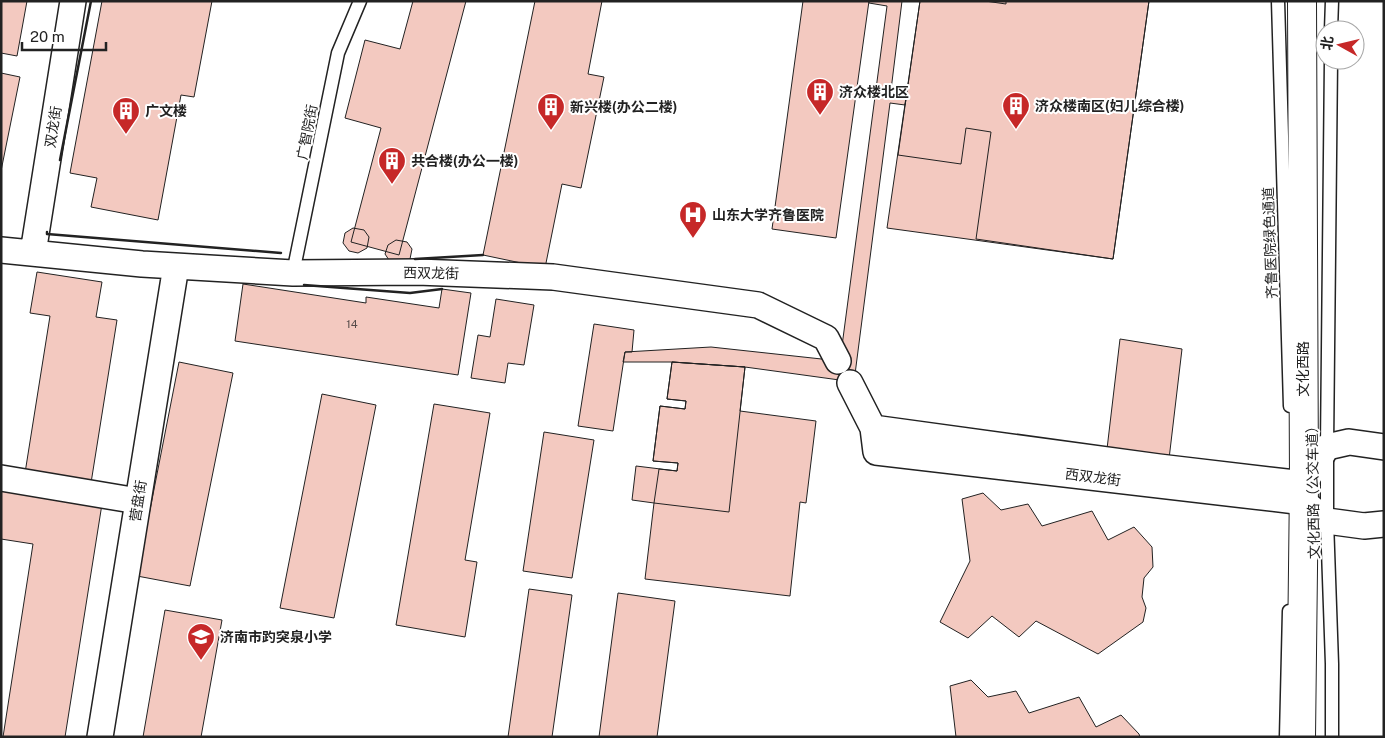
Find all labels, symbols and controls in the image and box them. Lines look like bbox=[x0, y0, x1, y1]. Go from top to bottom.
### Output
scale bar bbox=[22, 20, 106, 52]
north arrow bbox=[1315, 20, 1365, 70]
text: 20 m bbox=[30, 28, 65, 45]
text: 北 bbox=[1318, 35, 1336, 51]
building icon: 济众楼北区 bbox=[805, 77, 835, 116]
place label: 济众楼北区 bbox=[839, 84, 909, 100]
building icon: 济众楼南区(妇儿综合楼) bbox=[1001, 91, 1031, 130]
building icon: 新兴楼(办公二楼) bbox=[536, 92, 566, 131]
building icon: 广文楼 bbox=[111, 96, 141, 135]
place label: 济众楼南区(妇儿综合楼) bbox=[1035, 98, 1184, 114]
place label: 新兴楼(办公二楼) bbox=[570, 99, 677, 115]
place label: 广文楼 bbox=[145, 103, 187, 119]
street label: 广智院街 bbox=[294, 103, 320, 161]
street label: 双龙街 bbox=[42, 105, 64, 149]
building icon: 共合楼(办公一楼) bbox=[377, 146, 407, 185]
place label: 共合楼(办公一楼) bbox=[411, 153, 518, 169]
street label: 齐鲁医院绿色通道 bbox=[1260, 187, 1280, 299]
hospital icon: 山东大学齐鲁医院 bbox=[678, 200, 708, 239]
place label: 山东大学齐鲁医院 bbox=[712, 207, 824, 223]
street label: 西双龙街 bbox=[403, 265, 459, 281]
house number: 14 bbox=[346, 318, 358, 330]
street label: 文化西路 bbox=[1295, 341, 1311, 397]
street label: 文化西路（公交车道） bbox=[1304, 419, 1322, 559]
street label: 西双龙街 bbox=[1064, 466, 1122, 488]
street label: 营盘街 bbox=[127, 479, 149, 523]
school or university icon: 济南市趵突泉小学 bbox=[186, 622, 216, 661]
place label: 济南市趵突泉小学 bbox=[220, 629, 332, 645]

